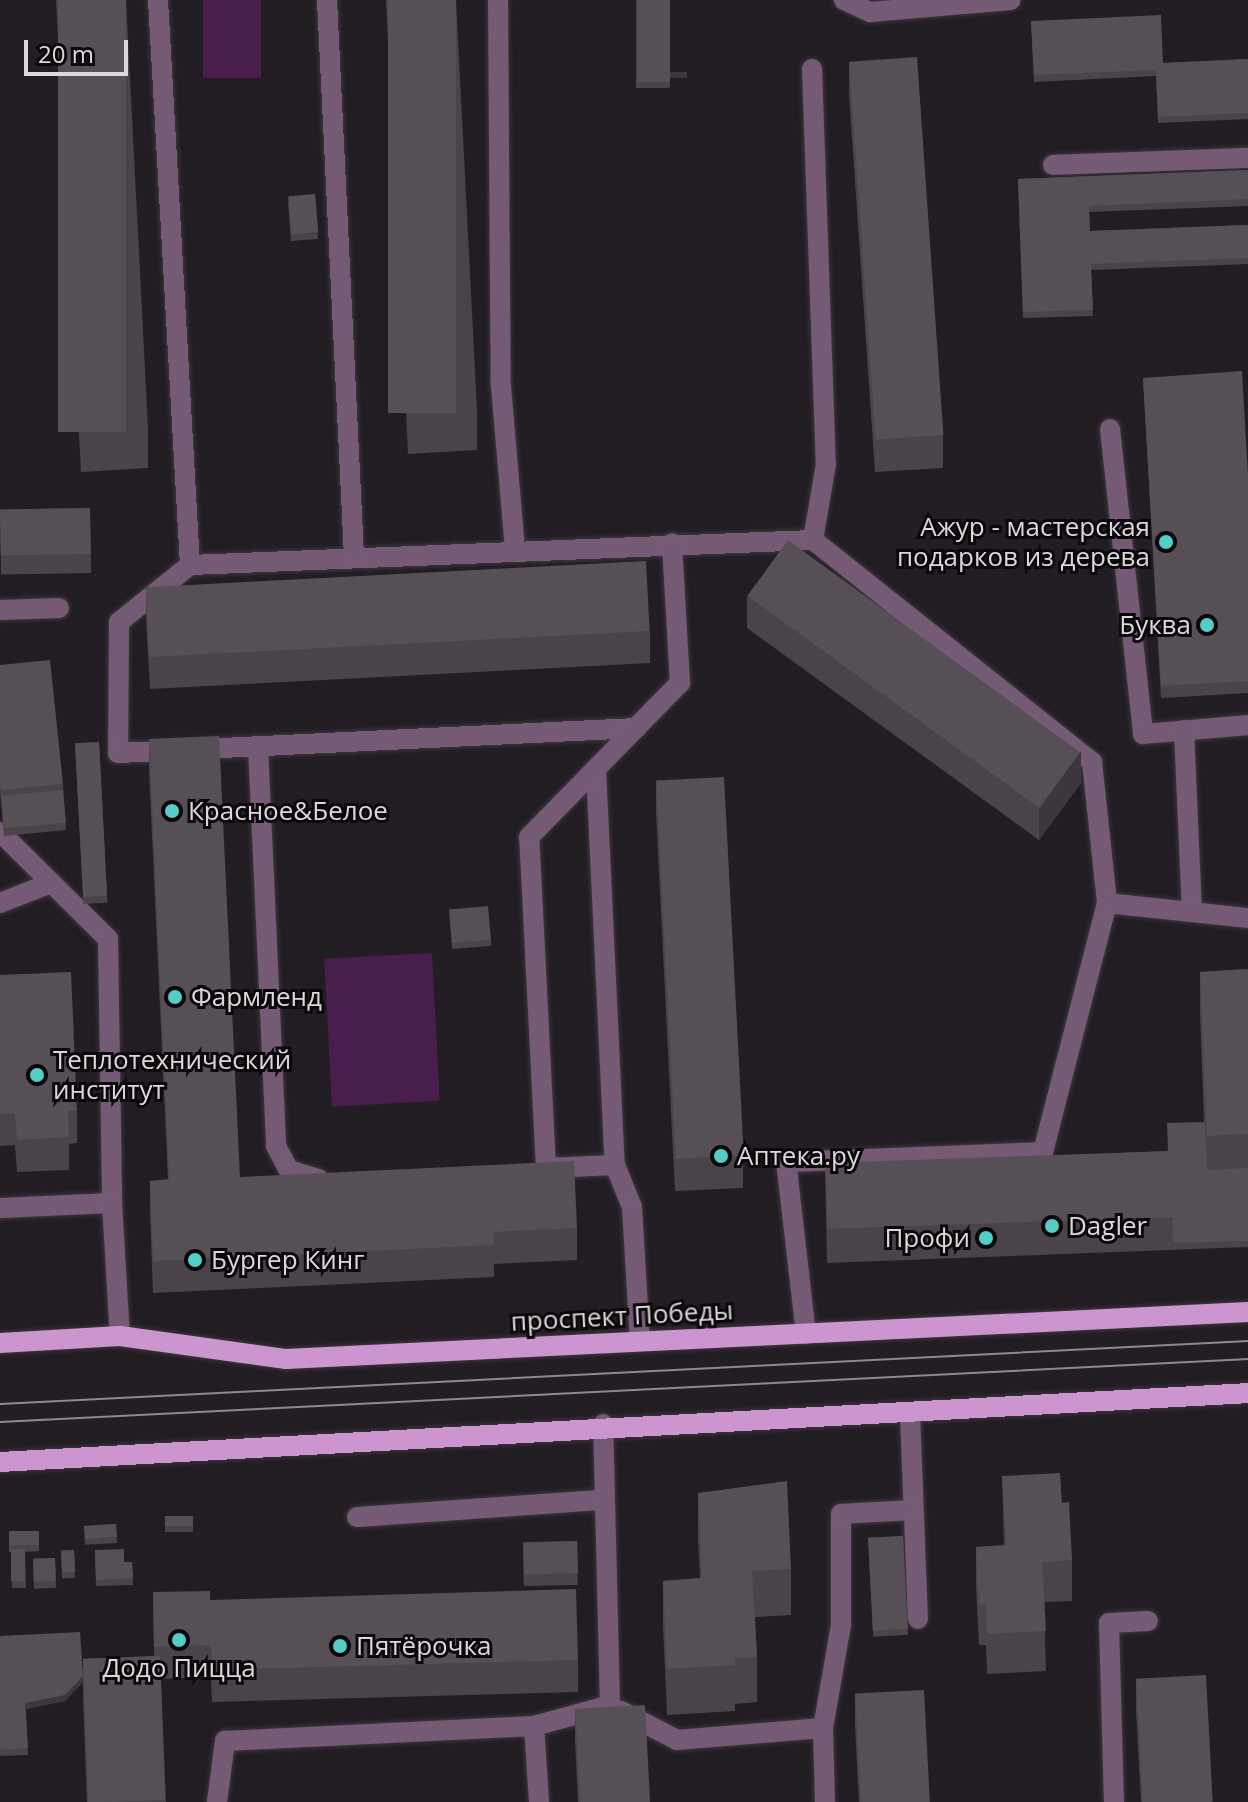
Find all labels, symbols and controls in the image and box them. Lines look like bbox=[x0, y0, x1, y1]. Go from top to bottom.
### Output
scale bar bbox=[28, 24, 132, 74]
text: 20 m bbox=[38, 37, 94, 70]
place label: Ажур - мастерская подарков из дерева bbox=[897, 511, 1150, 572]
marker: Ажур - мастерская подарков из дерева bbox=[1157, 533, 1175, 551]
place label: Буква bbox=[1119, 609, 1191, 641]
marker: Буква bbox=[1198, 616, 1216, 634]
place label: Красное&Белое bbox=[188, 795, 388, 827]
marker: Красное&Белое bbox=[163, 802, 181, 820]
place label: Фармленд bbox=[191, 981, 322, 1013]
marker: Фармленд bbox=[166, 988, 184, 1006]
place label: Теплотехнический институт bbox=[53, 1044, 291, 1106]
marker: Теплотехнический институт bbox=[28, 1066, 46, 1084]
place label: Аптека.ру bbox=[737, 1140, 860, 1172]
marker: Аптека.ру bbox=[712, 1147, 730, 1165]
place label: Dagler bbox=[1068, 1210, 1147, 1242]
marker: Dagler bbox=[1043, 1217, 1061, 1235]
place label: Профи bbox=[884, 1222, 970, 1254]
marker: Профи bbox=[977, 1229, 995, 1247]
place label: Бургер Кинг bbox=[211, 1244, 364, 1276]
marker: Бургер Кинг bbox=[186, 1251, 204, 1269]
street label: проспект Победы bbox=[510, 1295, 734, 1337]
place label: Пятёрочка bbox=[356, 1630, 491, 1662]
marker: Додо Пицца bbox=[170, 1631, 188, 1649]
marker: Пятёрочка bbox=[331, 1637, 349, 1655]
place label: Додо Пицца bbox=[102, 1652, 256, 1684]

